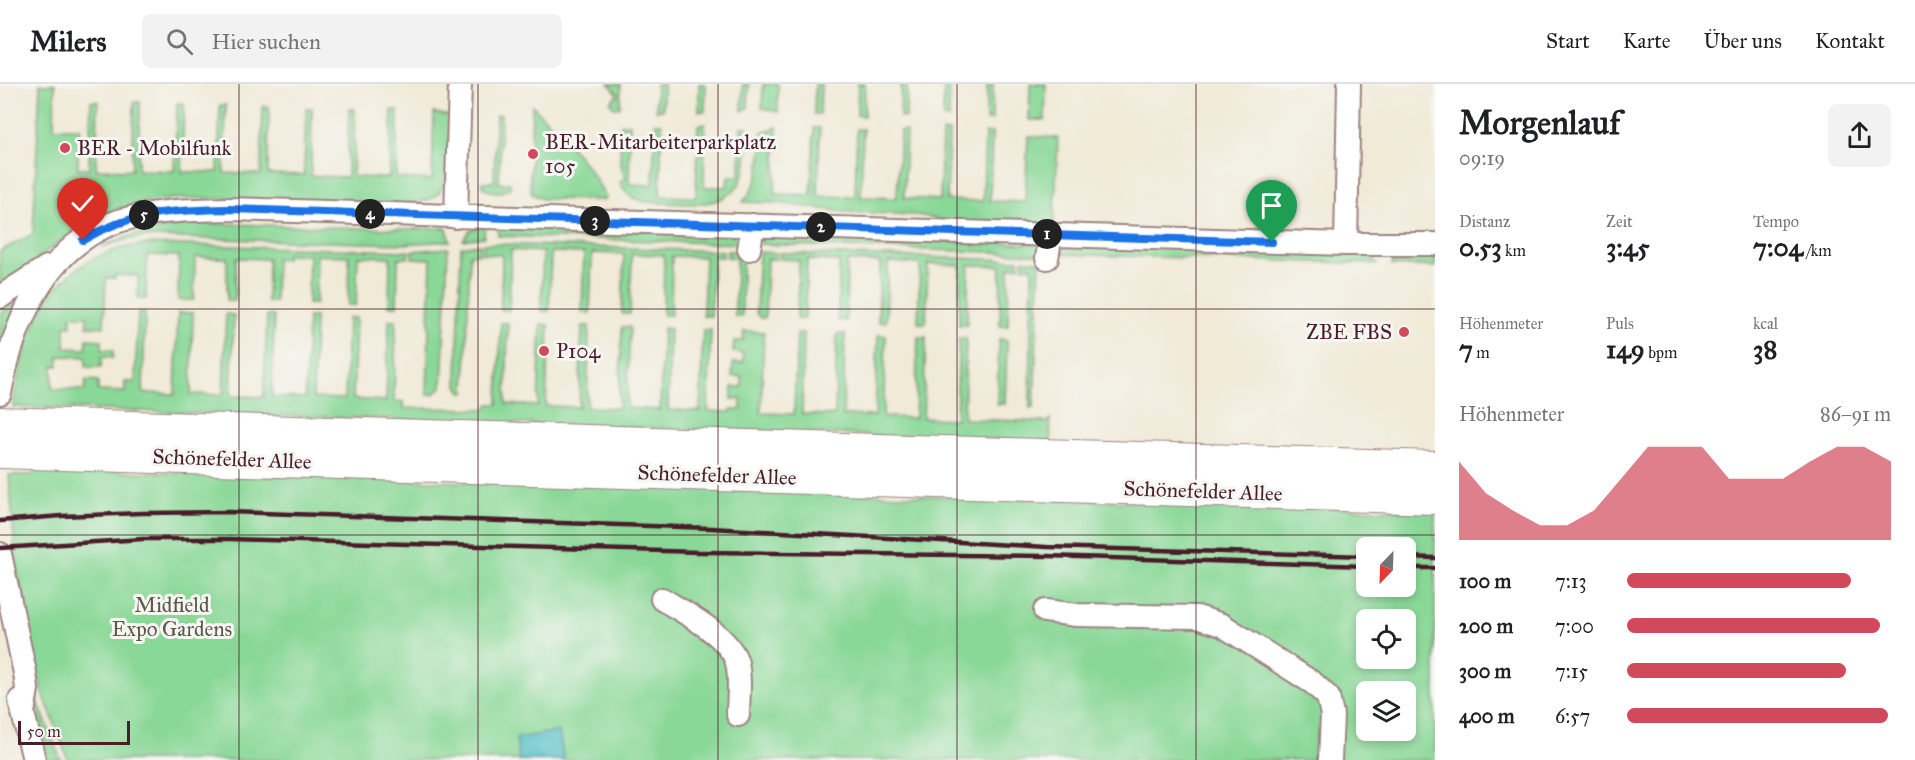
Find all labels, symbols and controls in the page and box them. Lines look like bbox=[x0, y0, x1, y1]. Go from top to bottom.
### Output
search box bbox=[142, 14, 562, 68]
text: Milers bbox=[30, 24, 106, 59]
icon: search bbox=[163, 25, 196, 58]
text: Hier suchen bbox=[211, 28, 321, 55]
text: Start bbox=[1546, 28, 1590, 54]
text: Karte bbox=[1623, 28, 1671, 54]
text: Über uns bbox=[1704, 28, 1782, 54]
text: Kontakt bbox=[1815, 28, 1885, 54]
text: Morgenlauf bbox=[1459, 103, 1620, 143]
button: share bbox=[1828, 104, 1891, 167]
place label: BER-Mitarbeiterparkplatz 105 bbox=[545, 129, 777, 179]
place label: BER - Mobilfunk bbox=[77, 135, 232, 161]
marker: BER - Mobilfunk bbox=[58, 141, 72, 155]
text: 09:19 bbox=[1459, 146, 1505, 170]
marker: BER-Mitarbeiterparkplatz 105 bbox=[526, 147, 540, 161]
pin bbox=[57, 178, 108, 240]
pin bbox=[1246, 180, 1297, 242]
icon: check bbox=[66, 187, 99, 220]
icon: arrive bbox=[1255, 189, 1288, 222]
pin: 4 bbox=[355, 199, 385, 229]
pin: 5 bbox=[129, 200, 159, 230]
text: 4 bbox=[366, 204, 374, 223]
text: 5 bbox=[140, 205, 148, 224]
pin: 3 bbox=[580, 206, 610, 236]
text: 3 bbox=[592, 211, 598, 230]
pin: 2 bbox=[806, 212, 836, 242]
text: Distanz bbox=[1459, 212, 1510, 231]
text: Zeit bbox=[1606, 212, 1633, 231]
text: Tempo bbox=[1753, 212, 1799, 231]
text: 2 bbox=[817, 217, 825, 236]
pin: 1 bbox=[1032, 219, 1062, 249]
text: 1 bbox=[1044, 224, 1050, 243]
text: 0.53 bbox=[1459, 231, 1502, 263]
text: 3:45 bbox=[1606, 231, 1650, 263]
text: 7:04 bbox=[1753, 231, 1803, 263]
text: km bbox=[1502, 241, 1526, 260]
text: /km bbox=[1803, 241, 1832, 260]
text: Höhenmeter bbox=[1459, 314, 1543, 333]
text: Puls bbox=[1606, 314, 1634, 333]
text: kcal bbox=[1753, 314, 1778, 333]
place label: ZBE FBS bbox=[1306, 319, 1392, 345]
marker: ZBE FBS bbox=[1397, 325, 1411, 339]
text: 7 bbox=[1459, 333, 1473, 365]
text: 149 bbox=[1606, 333, 1645, 365]
text: 38 bbox=[1753, 333, 1777, 365]
place label: P104 bbox=[556, 338, 601, 364]
text: m bbox=[1473, 343, 1490, 362]
text: bpm bbox=[1645, 343, 1677, 362]
marker: P104 bbox=[537, 344, 551, 358]
text: Höhenmeter bbox=[1459, 402, 1564, 426]
text: 86–91 m bbox=[1820, 402, 1891, 426]
street label: Schönefelder Allee bbox=[152, 443, 312, 475]
street label: Schönefelder Allee bbox=[637, 459, 797, 491]
street label: Schönefelder Allee bbox=[1123, 475, 1283, 507]
north arrow bbox=[1356, 537, 1416, 597]
map controls bbox=[1356, 537, 1416, 741]
text: 100 m bbox=[1459, 569, 1511, 593]
text: 7:13 bbox=[1555, 569, 1587, 593]
park label: Midfield Expo Gardens bbox=[112, 592, 232, 642]
button: locate bbox=[1356, 609, 1416, 669]
text: 200 m bbox=[1459, 614, 1513, 638]
text: 7:00 bbox=[1555, 614, 1594, 638]
text: 300 m bbox=[1459, 659, 1511, 683]
text: 7:15 bbox=[1555, 659, 1588, 683]
button: layers bbox=[1356, 681, 1416, 741]
text: 400 m bbox=[1459, 704, 1515, 728]
text: 6:57 bbox=[1555, 704, 1590, 728]
scale bar bbox=[18, 718, 130, 746]
text: 50 m bbox=[27, 722, 61, 741]

